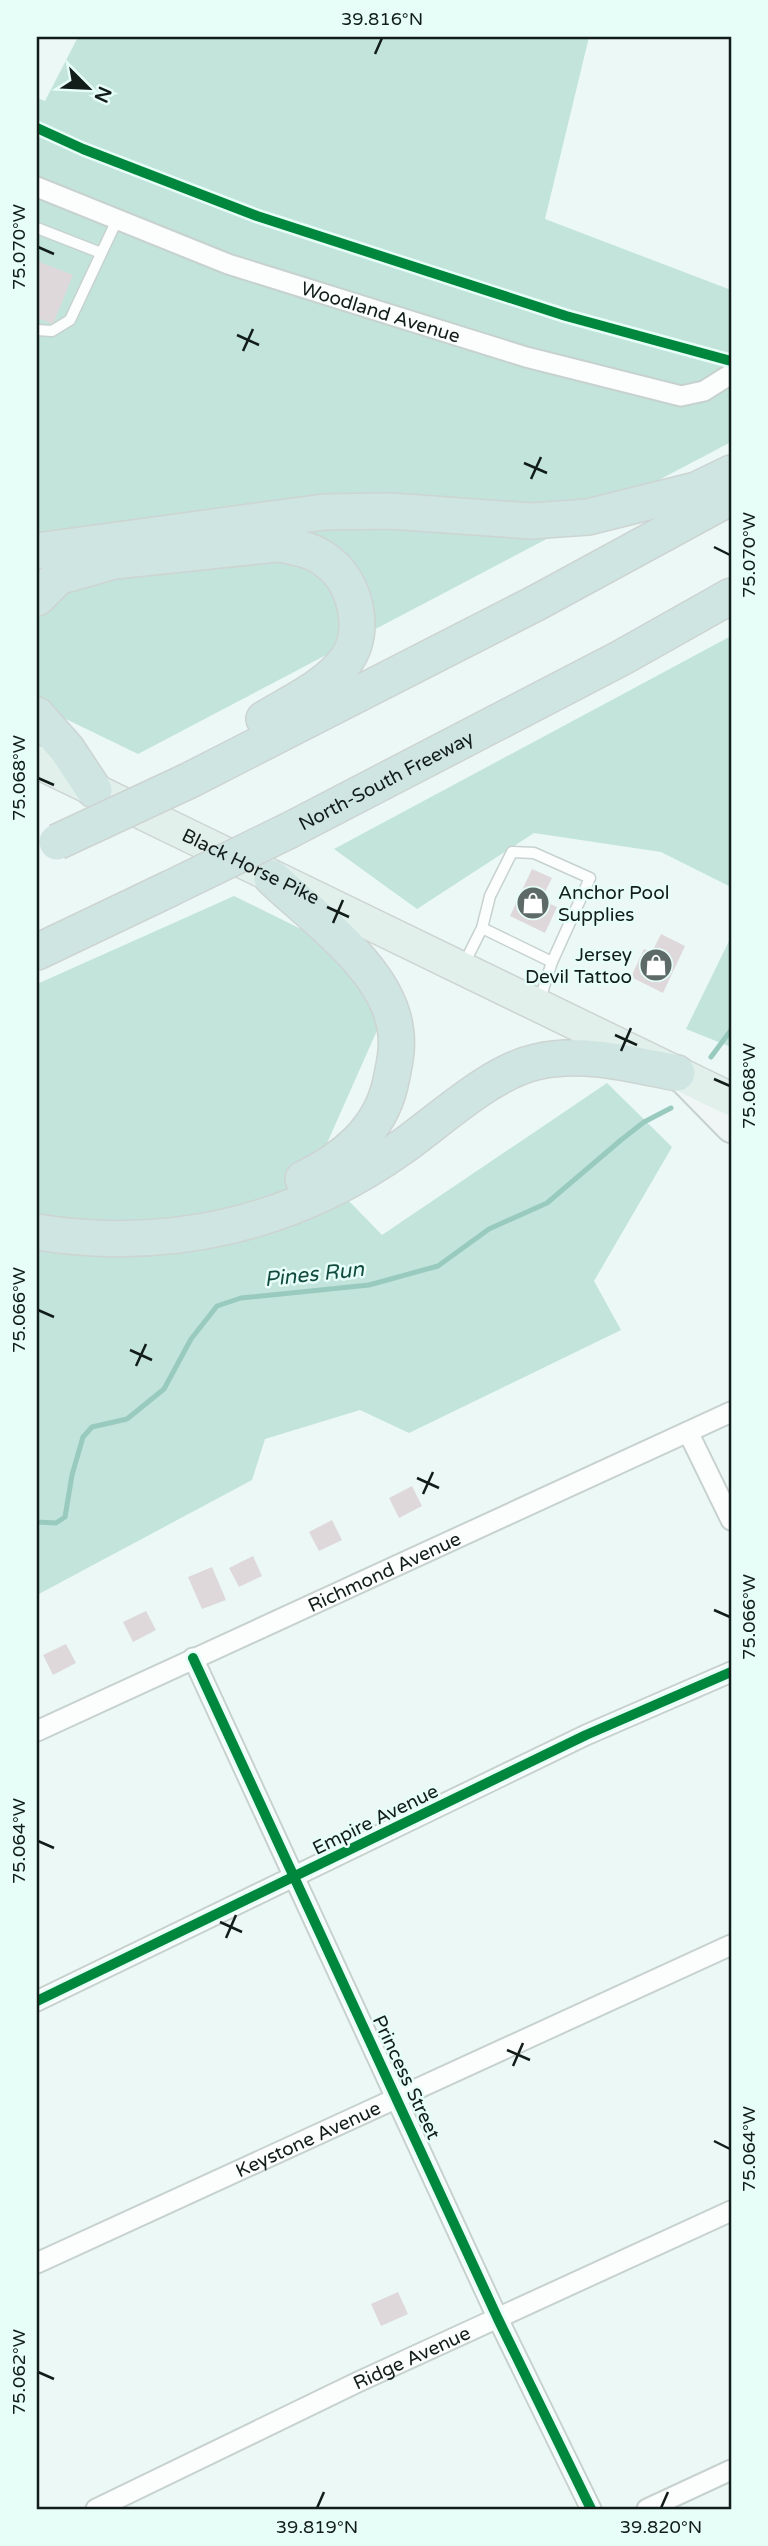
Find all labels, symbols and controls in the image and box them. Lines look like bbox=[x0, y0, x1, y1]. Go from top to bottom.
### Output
text: 39.816°N bbox=[341, 8, 423, 30]
north arrow bbox=[52, 52, 122, 122]
text: N bbox=[89, 83, 116, 106]
text: 75.070°W bbox=[8, 204, 30, 290]
street label: Woodland Avenue bbox=[298, 277, 463, 348]
text: 75.070°W bbox=[738, 512, 760, 598]
street label: North-South Freeway bbox=[295, 727, 477, 836]
text: 75.068°W bbox=[8, 735, 30, 821]
street label: Black Horse Pike bbox=[178, 824, 323, 910]
place label: Anchor Pool Supplies bbox=[558, 882, 669, 926]
shop icon: Anchor Pool Supplies bbox=[514, 884, 552, 922]
place label: Jersey Devil Tattoo bbox=[525, 944, 632, 988]
shop icon: Jersey Devil Tattoo bbox=[637, 946, 675, 984]
text: 75.068°W bbox=[738, 1043, 760, 1129]
water label: Pines Run bbox=[263, 1257, 366, 1292]
text: 75.066°W bbox=[8, 1267, 30, 1353]
street label: Richmond Avenue bbox=[305, 1528, 464, 1617]
text: 75.066°W bbox=[738, 1574, 760, 1660]
street label: Empire Avenue bbox=[309, 1780, 442, 1860]
text: 75.064°W bbox=[8, 1798, 30, 1884]
street label: Princess Street bbox=[368, 2012, 444, 2143]
street label: Keystone Avenue bbox=[233, 2097, 384, 2182]
text: 75.064°W bbox=[738, 2106, 760, 2192]
street label: Ridge Avenue bbox=[350, 2322, 474, 2395]
text: 75.062°W bbox=[8, 2329, 30, 2415]
text: 39.819°N bbox=[276, 2516, 358, 2538]
text: 39.820°N bbox=[620, 2516, 702, 2538]

